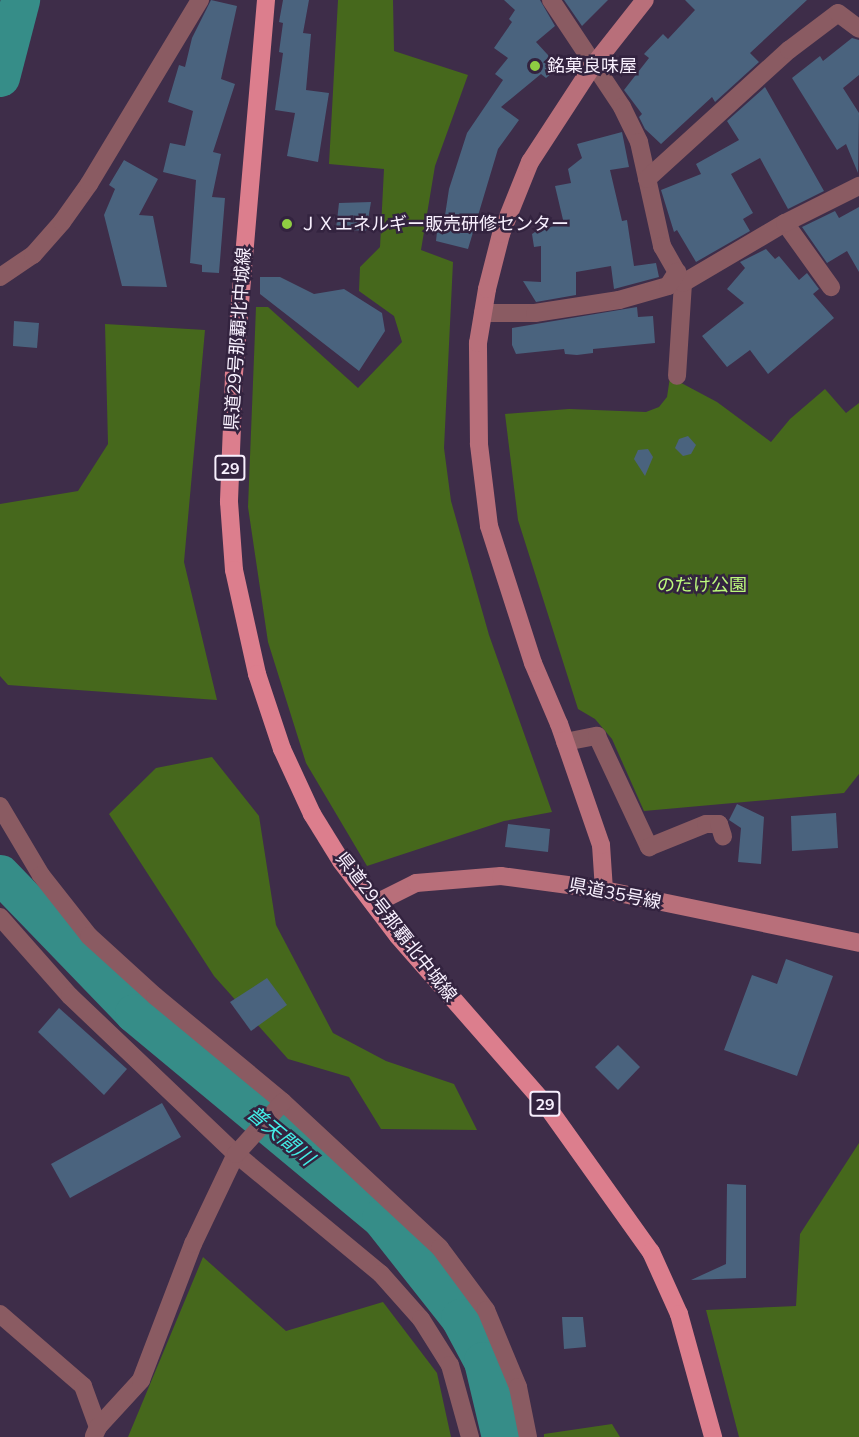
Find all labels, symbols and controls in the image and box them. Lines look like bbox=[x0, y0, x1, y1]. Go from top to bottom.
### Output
place label: 銘菓良味屋 bbox=[547, 55, 637, 77]
marker: 銘菓良味屋 bbox=[528, 59, 542, 73]
place label: ＪＸエネルギー販売研修センター bbox=[299, 213, 569, 235]
marker: ＪＸエネルギー販売研修センター bbox=[280, 217, 294, 231]
street label: 県道29号那覇北中城線 bbox=[221, 247, 255, 431]
road number: 29 bbox=[214, 455, 246, 481]
park label: のだけ公園 bbox=[657, 574, 747, 596]
street label: 県道29号那覇北中城線 bbox=[331, 848, 461, 1006]
street label: 県道35号線 bbox=[567, 874, 663, 914]
road number: 29 bbox=[528, 1091, 562, 1117]
water label: 普天間川 bbox=[243, 1100, 319, 1170]

